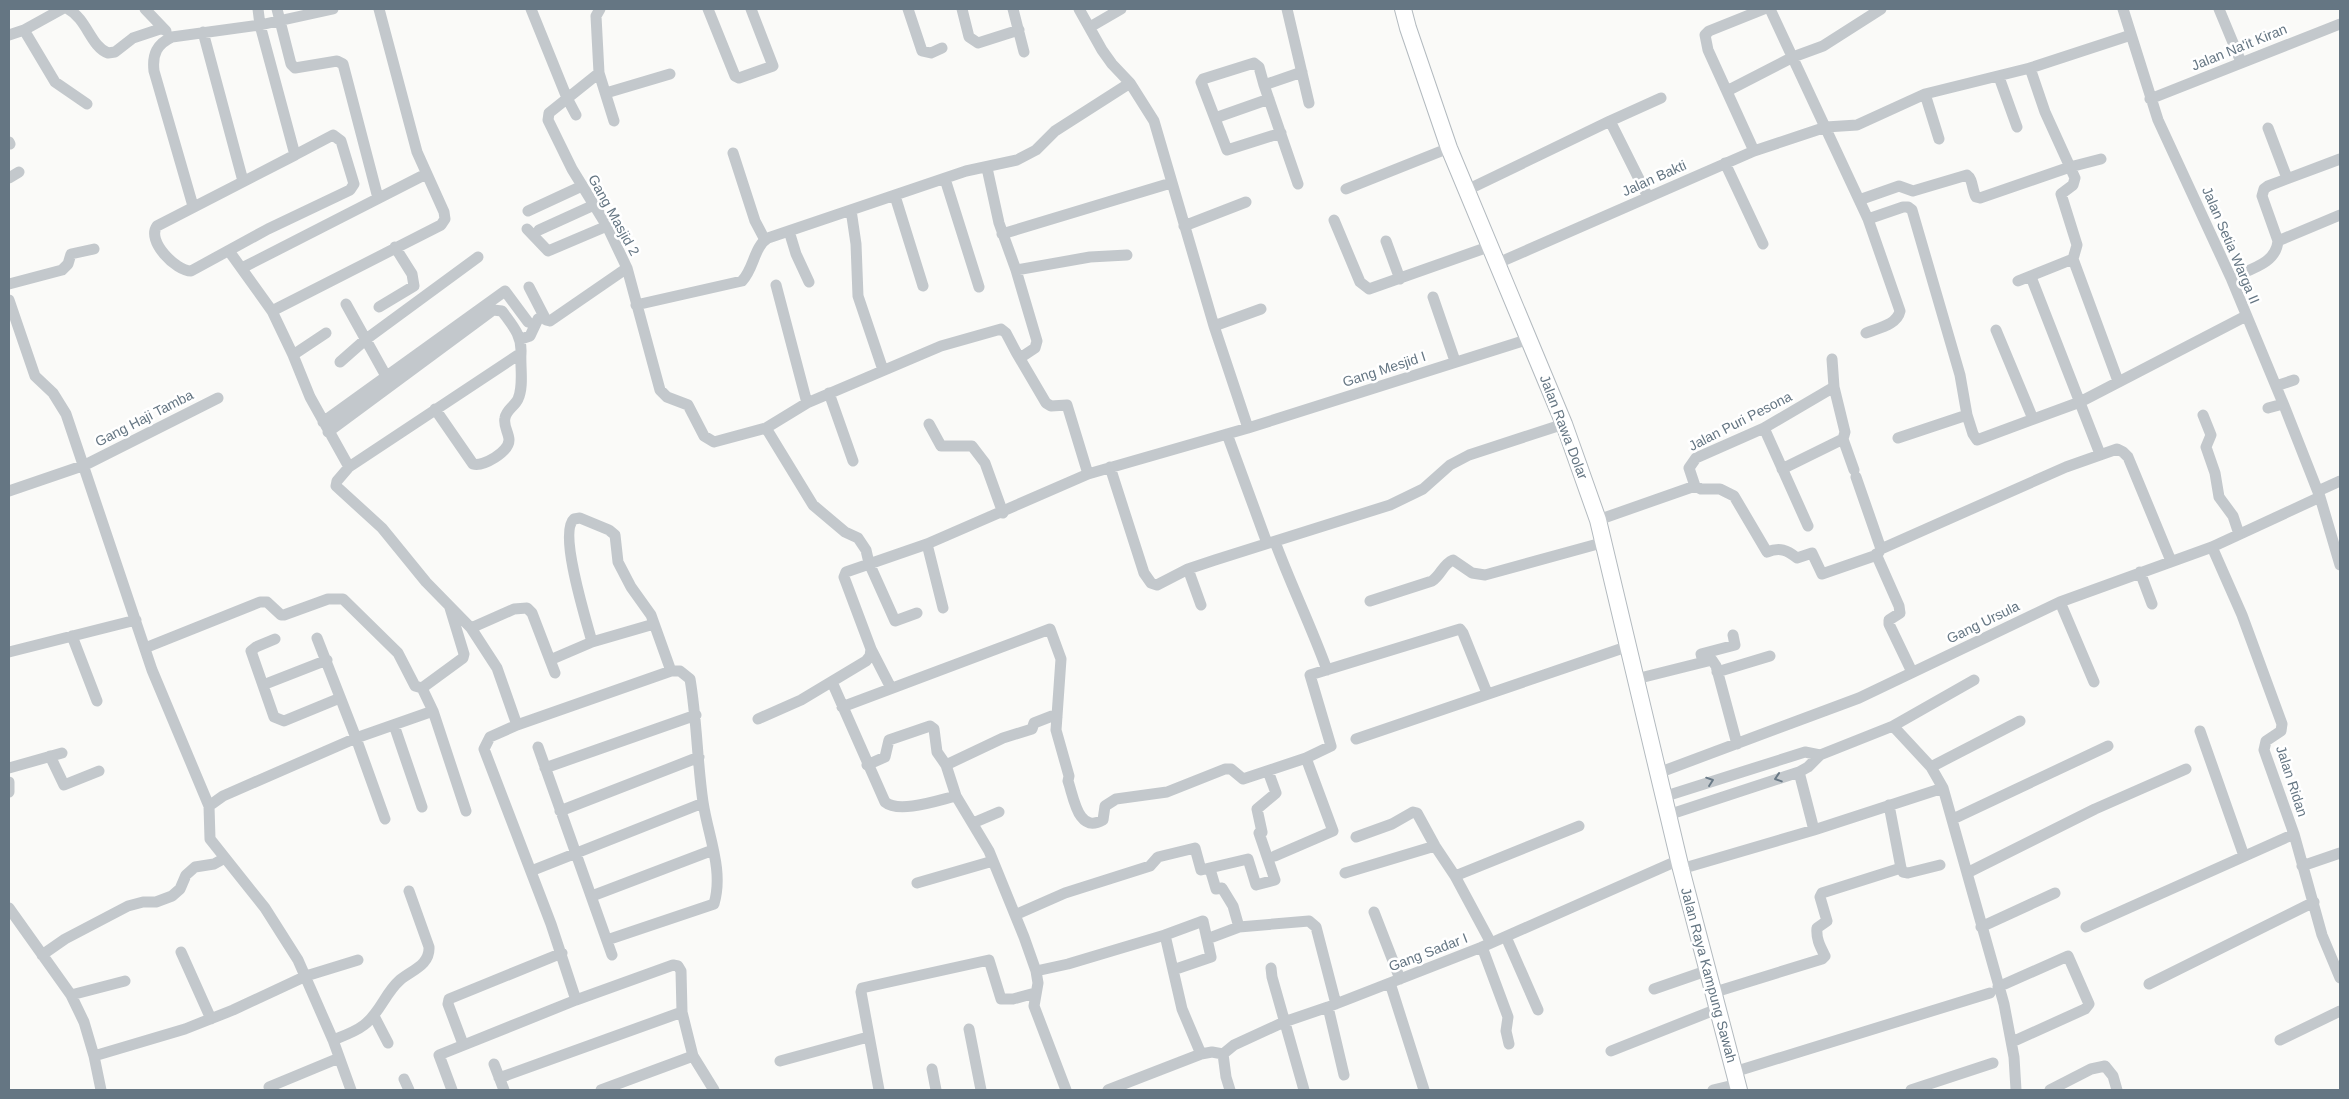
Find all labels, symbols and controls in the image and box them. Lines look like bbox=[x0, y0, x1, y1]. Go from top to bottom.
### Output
street label: Jalan Na'it Kiran bbox=[2189, 21, 2289, 73]
street label: Jalan Bakti bbox=[1619, 157, 1689, 199]
street label: Gang Masjid 2 bbox=[585, 172, 643, 259]
street label: Jalan Setia Warga II bbox=[2199, 184, 2263, 306]
street label: Gang Mesjid I bbox=[1340, 348, 1428, 390]
street label: Jalan Rawa Dolar bbox=[1537, 373, 1591, 482]
street label: Gang Haji Tamba bbox=[92, 386, 196, 450]
street label: Jalan Puri Pesona bbox=[1686, 388, 1794, 454]
street label: Gang Ursula bbox=[1944, 597, 2022, 646]
street label: Jalan Ridan bbox=[2273, 743, 2311, 819]
one-way arrow bbox=[1774, 773, 1783, 783]
one-way arrow bbox=[1705, 777, 1713, 787]
street label: Jalan Raya Kampung Sawah bbox=[1678, 886, 1740, 1064]
street label: Gang Sadar I bbox=[1386, 930, 1470, 974]

